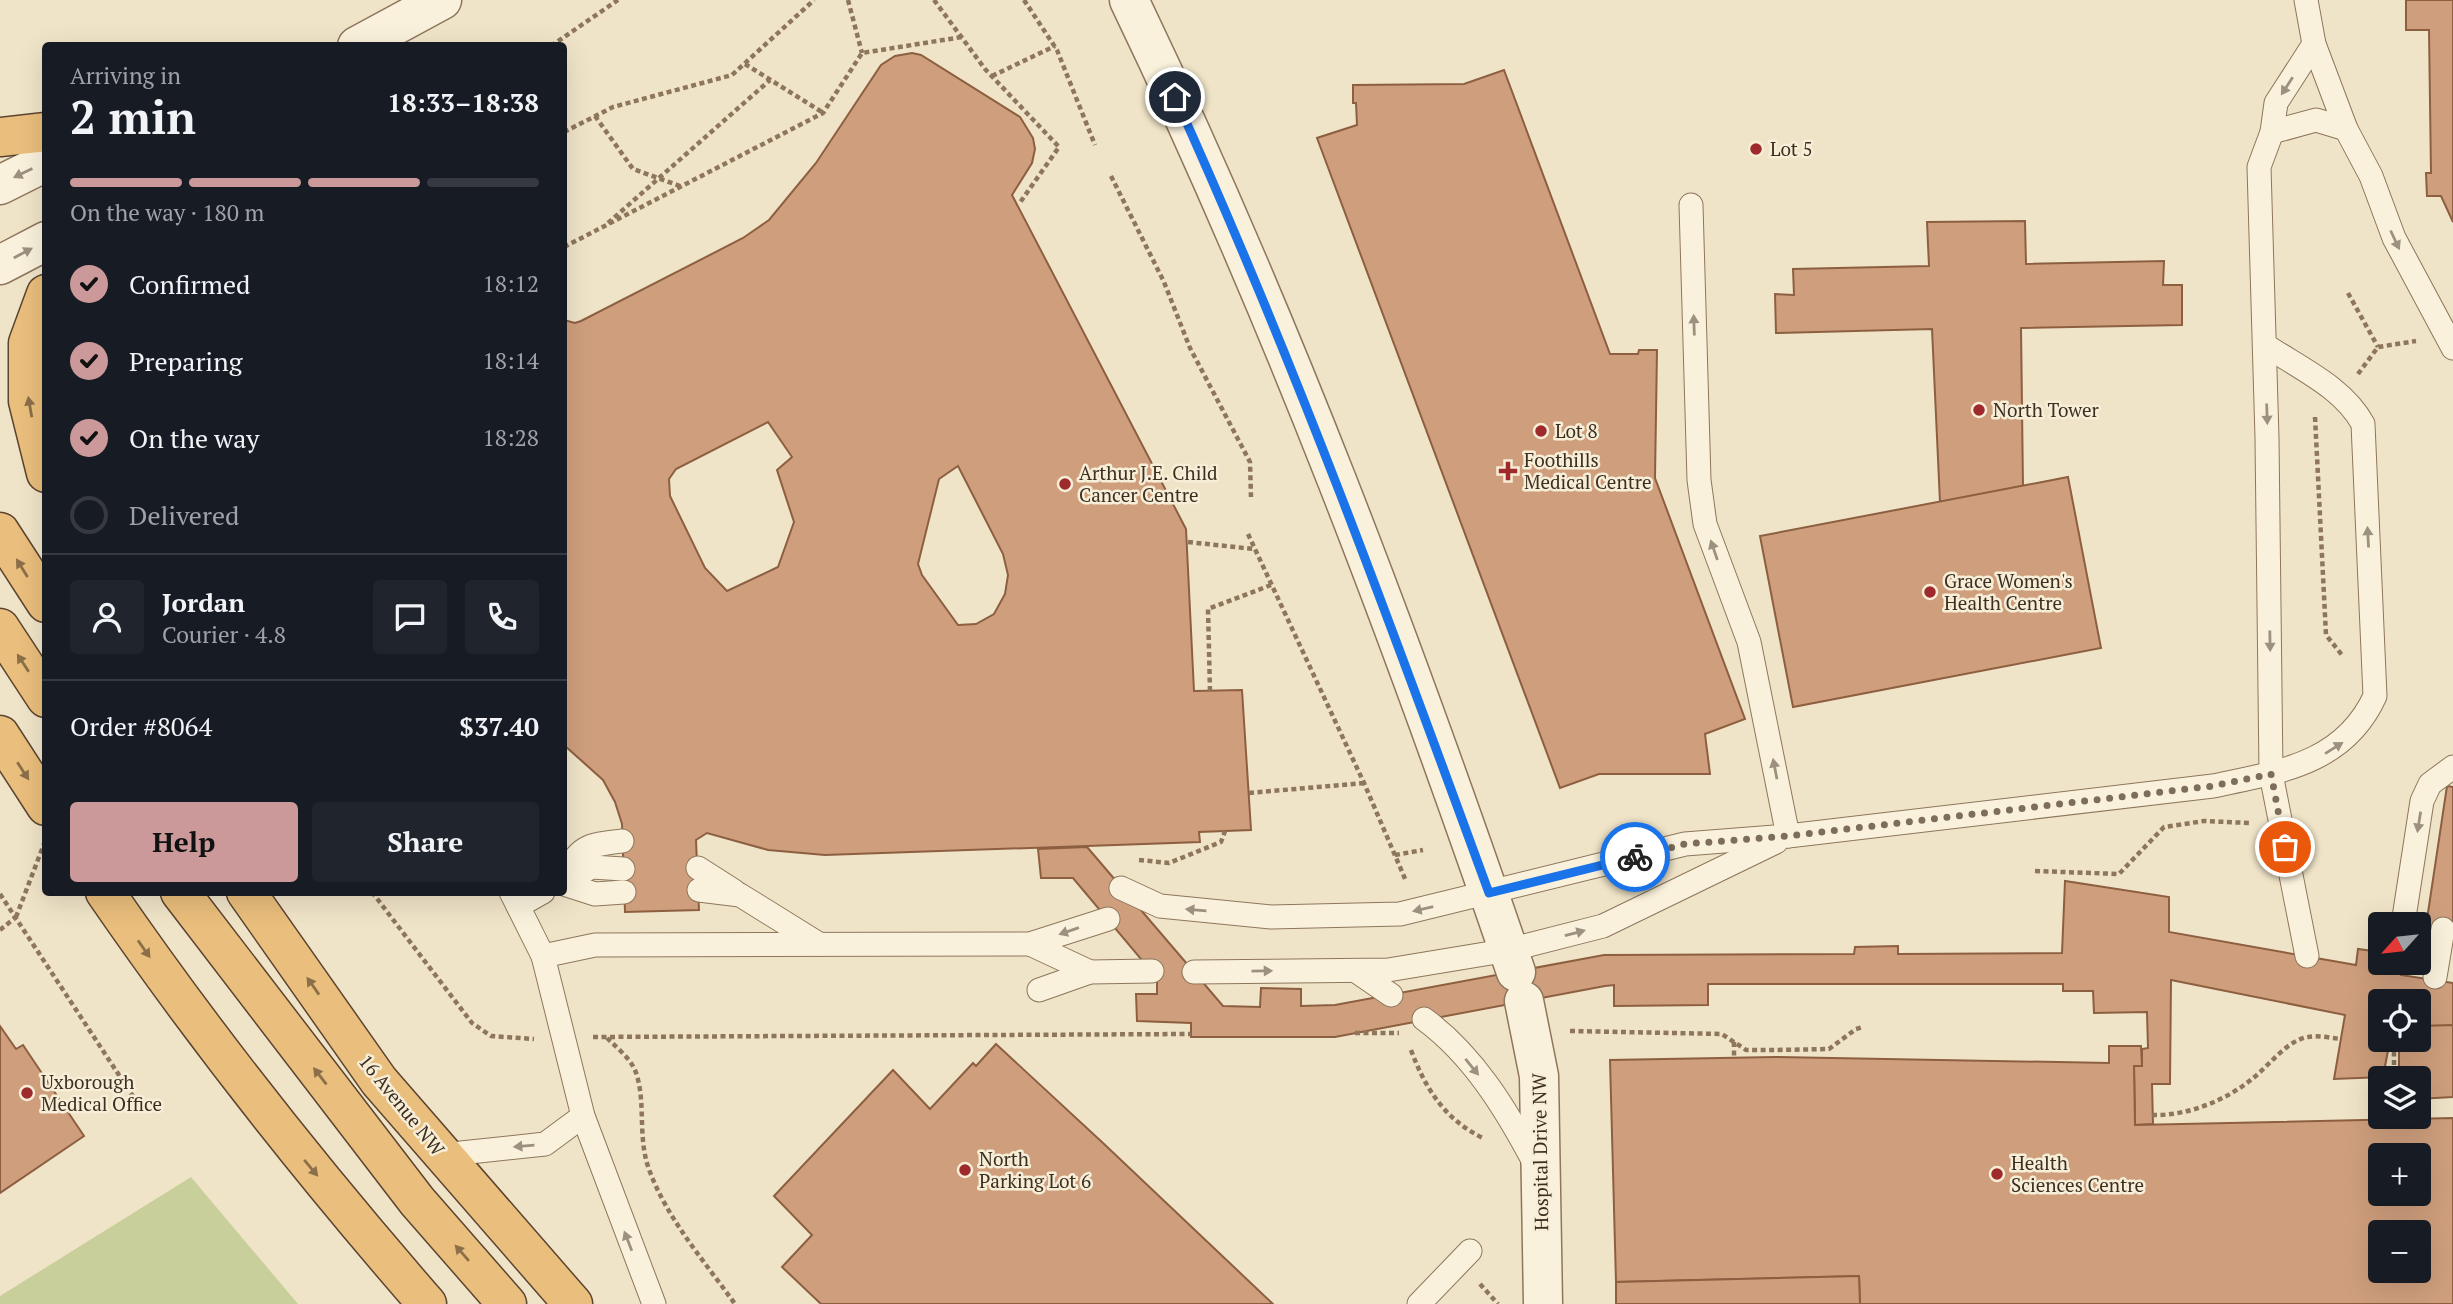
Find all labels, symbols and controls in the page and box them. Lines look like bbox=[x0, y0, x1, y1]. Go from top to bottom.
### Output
text: Arriving in bbox=[70, 60, 181, 91]
pin bbox=[1145, 67, 1205, 127]
one-way arrow bbox=[2281, 77, 2294, 96]
icon: home bbox=[1156, 78, 1194, 116]
text: 18:33–18:38 bbox=[387, 85, 539, 119]
text: 2 min bbox=[70, 86, 196, 147]
place label: Lot 5 bbox=[1770, 136, 1813, 161]
marker: Lot 5 bbox=[1748, 141, 1764, 157]
one-way arrow bbox=[13, 168, 33, 179]
text: On the way · 180 m bbox=[70, 197, 264, 228]
one-way arrow bbox=[2389, 230, 2401, 250]
one-way arrow bbox=[13, 247, 33, 259]
icon: check bbox=[70, 265, 108, 303]
text: Confirmed bbox=[129, 267, 250, 301]
text: 18:12 bbox=[482, 268, 539, 299]
one-way arrow bbox=[1689, 314, 1700, 336]
icon: check bbox=[70, 342, 108, 380]
text: Preparing bbox=[129, 344, 242, 378]
text: 18:14 bbox=[482, 345, 539, 376]
one-way arrow bbox=[24, 396, 35, 418]
place label: North Tower bbox=[1993, 397, 2100, 422]
marker: North Tower bbox=[1971, 402, 1987, 418]
one-way arrow bbox=[2261, 403, 2272, 425]
place label: Lot 8 bbox=[1555, 418, 1598, 443]
icon: check bbox=[70, 419, 108, 457]
text: On the way bbox=[129, 421, 260, 455]
text: 18:28 bbox=[482, 422, 539, 453]
marker: Lot 8 bbox=[1533, 423, 1549, 439]
place label: Foothills Medical Centre bbox=[1524, 447, 1652, 494]
place label: Arthur J.E. Child Cancer Centre bbox=[1079, 460, 1218, 507]
marker: Foothills Medical Centre bbox=[1498, 461, 1518, 481]
marker: Arthur J.E. Child Cancer Centre bbox=[1057, 476, 1073, 492]
text: Delivered bbox=[129, 498, 239, 532]
one-way arrow bbox=[2363, 525, 2374, 547]
one-way arrow bbox=[1708, 540, 1719, 561]
one-way arrow bbox=[16, 558, 29, 577]
place label: Grace Women's Health Centre bbox=[1944, 568, 2073, 615]
button: person bbox=[70, 580, 144, 654]
button: chat bbox=[373, 580, 447, 654]
button: phone bbox=[465, 580, 539, 654]
marker: Grace Women's Health Centre bbox=[1922, 584, 1938, 600]
text: Jordan bbox=[162, 585, 245, 619]
text: Courier · 4.8 bbox=[162, 619, 286, 650]
one-way arrow bbox=[2265, 630, 2276, 652]
one-way arrow bbox=[16, 653, 29, 672]
text: Order #8064 bbox=[70, 709, 212, 743]
text: $37.40 bbox=[459, 709, 539, 743]
one-way arrow bbox=[2324, 742, 2343, 755]
one-way arrow bbox=[1770, 758, 1781, 780]
one-way arrow bbox=[16, 761, 29, 780]
button: Help bbox=[70, 802, 298, 882]
button: Share bbox=[312, 802, 539, 882]
one-way arrow bbox=[2413, 811, 2424, 833]
pin bbox=[2255, 817, 2315, 877]
courier bbox=[1600, 822, 1670, 892]
icon: bag bbox=[2266, 828, 2304, 866]
icon: bike bbox=[1616, 838, 1654, 876]
one-way arrow bbox=[1412, 903, 1434, 914]
one-way arrow bbox=[1185, 904, 1207, 915]
north arrow bbox=[2368, 912, 2431, 975]
map controls bbox=[2368, 912, 2431, 1283]
one-way arrow bbox=[1058, 926, 1079, 937]
one-way arrow bbox=[1564, 927, 1586, 938]
one-way arrow bbox=[137, 940, 151, 958]
one-way arrow bbox=[1251, 965, 1273, 977]
one-way arrow bbox=[306, 977, 320, 995]
button: locate bbox=[2368, 989, 2431, 1052]
street label: 16 Avenue NW bbox=[354, 1049, 451, 1161]
one-way arrow bbox=[1464, 1058, 1479, 1075]
button: layers bbox=[2368, 1066, 2431, 1129]
one-way arrow bbox=[312, 1067, 327, 1085]
place label: Uxborough Medical Office bbox=[41, 1069, 162, 1116]
street label: Hospital Drive NW bbox=[1526, 1073, 1553, 1231]
marker: Uxborough Medical Office bbox=[19, 1085, 35, 1101]
one-way arrow bbox=[513, 1141, 535, 1152]
button: + bbox=[2368, 1143, 2431, 1206]
place label: North Parking Lot 6 bbox=[979, 1146, 1091, 1193]
place label: Health Sciences Centre bbox=[2011, 1150, 2144, 1197]
one-way arrow bbox=[304, 1159, 319, 1177]
marker: North Parking Lot 6 bbox=[957, 1162, 973, 1178]
marker: Health Sciences Centre bbox=[1989, 1166, 2005, 1182]
button: − bbox=[2368, 1220, 2431, 1283]
one-way arrow bbox=[623, 1230, 634, 1251]
one-way arrow bbox=[455, 1244, 470, 1261]

